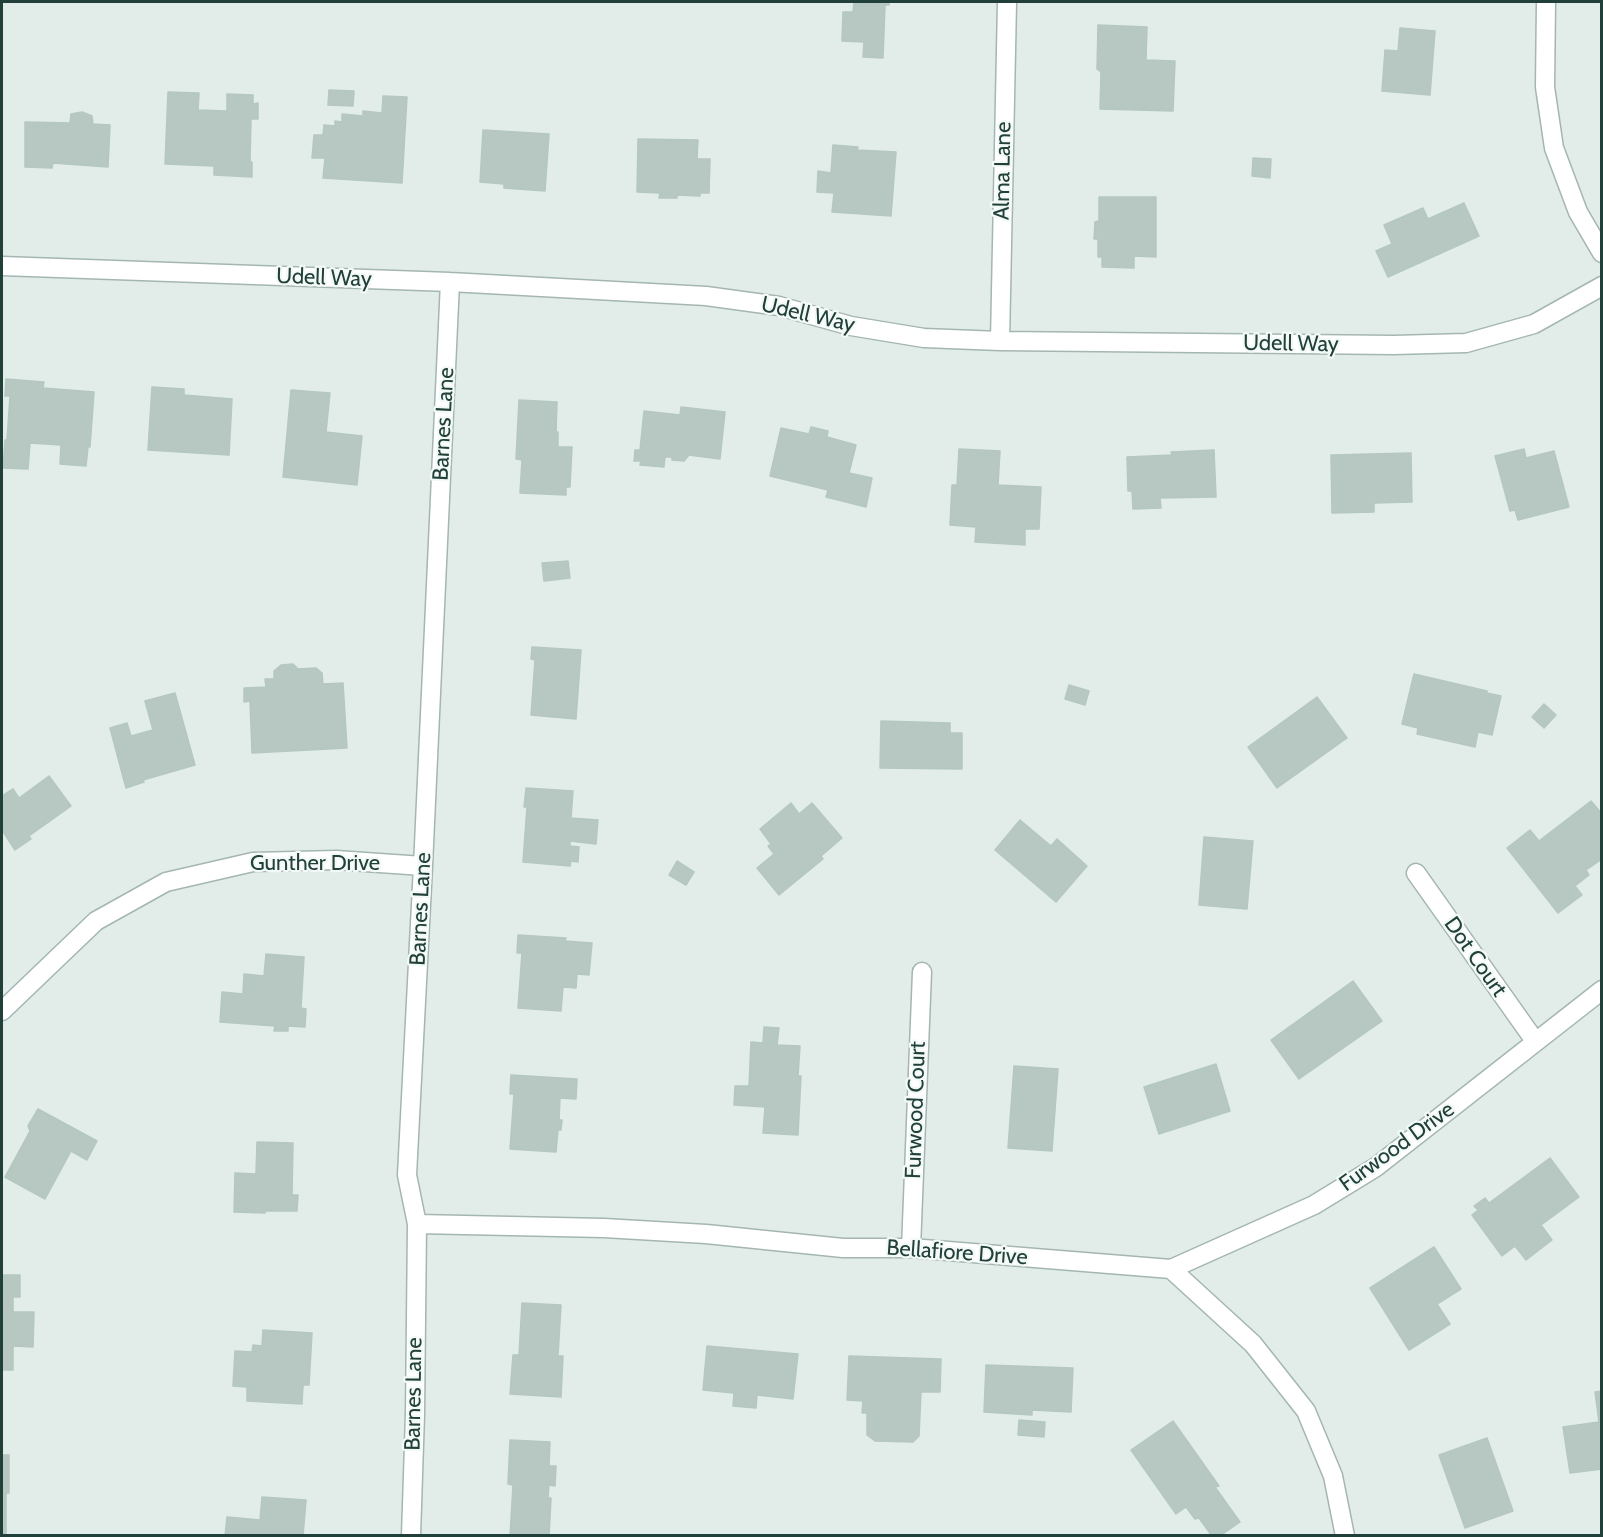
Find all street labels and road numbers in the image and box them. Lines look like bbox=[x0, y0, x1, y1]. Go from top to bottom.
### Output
street label: Alma Lane bbox=[989, 122, 1017, 220]
street label: Udell Way bbox=[276, 263, 372, 293]
street label: Udell Way bbox=[758, 291, 858, 339]
street label: Udell Way bbox=[1243, 330, 1339, 358]
street label: Barnes Lane bbox=[428, 367, 460, 481]
street label: Gunther Drive bbox=[250, 851, 380, 877]
street label: Barnes Lane bbox=[405, 852, 437, 966]
street label: Dot Court bbox=[1438, 912, 1512, 1002]
street label: Furwood Court bbox=[900, 1041, 932, 1179]
street label: Furwood Drive bbox=[1334, 1096, 1460, 1198]
street label: Bellafiore Drive bbox=[885, 1235, 1029, 1271]
street label: Barnes Lane bbox=[400, 1337, 428, 1451]

